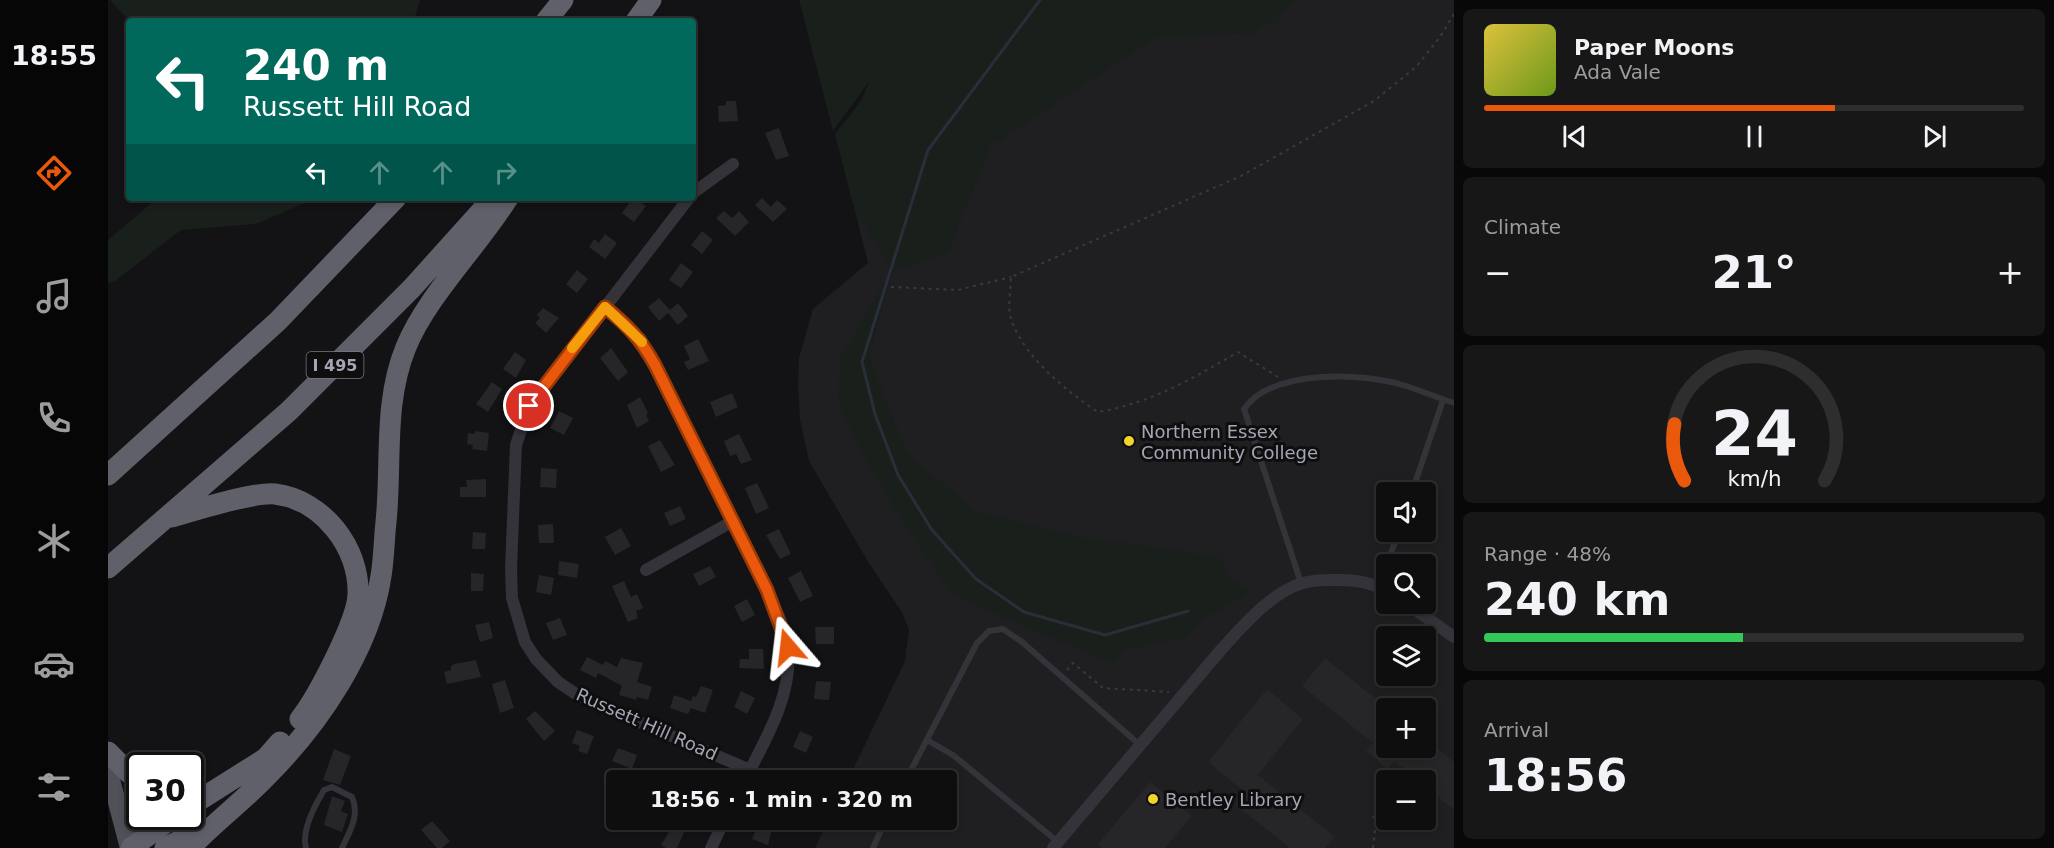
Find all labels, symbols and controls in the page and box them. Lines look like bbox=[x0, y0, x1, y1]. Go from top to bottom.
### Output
text: Paper Moons bbox=[1574, 35, 1734, 60]
text: 18:55 bbox=[11, 40, 97, 71]
text: 240 m bbox=[243, 41, 389, 90]
icon: left bbox=[144, 42, 222, 120]
text: Ada Vale bbox=[1574, 60, 1661, 84]
text: Russett Hill Road bbox=[243, 91, 471, 122]
icon: previous bbox=[1558, 120, 1591, 153]
icon: pause bbox=[1738, 120, 1771, 153]
icon: next bbox=[1918, 120, 1951, 153]
icon: directions bbox=[33, 152, 75, 194]
icon: left bbox=[300, 156, 333, 189]
icon: ahead bbox=[363, 156, 396, 189]
icon: ahead bbox=[426, 156, 459, 189]
icon: right bbox=[489, 156, 522, 189]
text: Climate bbox=[1484, 215, 1561, 239]
text: 21° bbox=[1711, 246, 1797, 299]
text: − bbox=[1484, 253, 1512, 292]
text: + bbox=[1996, 253, 2024, 292]
icon: music bbox=[33, 275, 75, 317]
road number: I 495 bbox=[306, 352, 364, 378]
pin bbox=[503, 380, 554, 431]
icon: arrive bbox=[512, 389, 545, 422]
icon: phone bbox=[33, 397, 75, 439]
text: 24 bbox=[1711, 397, 1797, 470]
place label: Northern Essex Community College bbox=[1141, 421, 1318, 463]
marker: Northern Essex Community College bbox=[1122, 434, 1136, 448]
text: km/h bbox=[1727, 466, 1781, 491]
map controls bbox=[1376, 482, 1436, 830]
button: sound bbox=[1376, 482, 1436, 542]
icon: climate bbox=[33, 520, 75, 562]
text: Range · 48% bbox=[1484, 542, 1611, 566]
button: search bbox=[1376, 554, 1436, 614]
text: 240 km bbox=[1484, 573, 1670, 626]
position arrow bbox=[756, 615, 820, 679]
button: layers bbox=[1376, 626, 1436, 686]
icon: car bbox=[33, 643, 75, 685]
street label: Russett Hill Road bbox=[573, 683, 721, 765]
button: + bbox=[1376, 698, 1436, 758]
text: Arrival bbox=[1484, 718, 1549, 742]
text: 18:56 bbox=[1484, 749, 1627, 802]
speed limit sign: 30 bbox=[126, 752, 204, 830]
icon: filters bbox=[33, 766, 75, 808]
button: − bbox=[1376, 770, 1436, 830]
text: 18:56 · 1 min · 320 m bbox=[650, 787, 913, 812]
place label: Bentley Library bbox=[1165, 789, 1303, 810]
marker: Bentley Library bbox=[1146, 792, 1160, 806]

